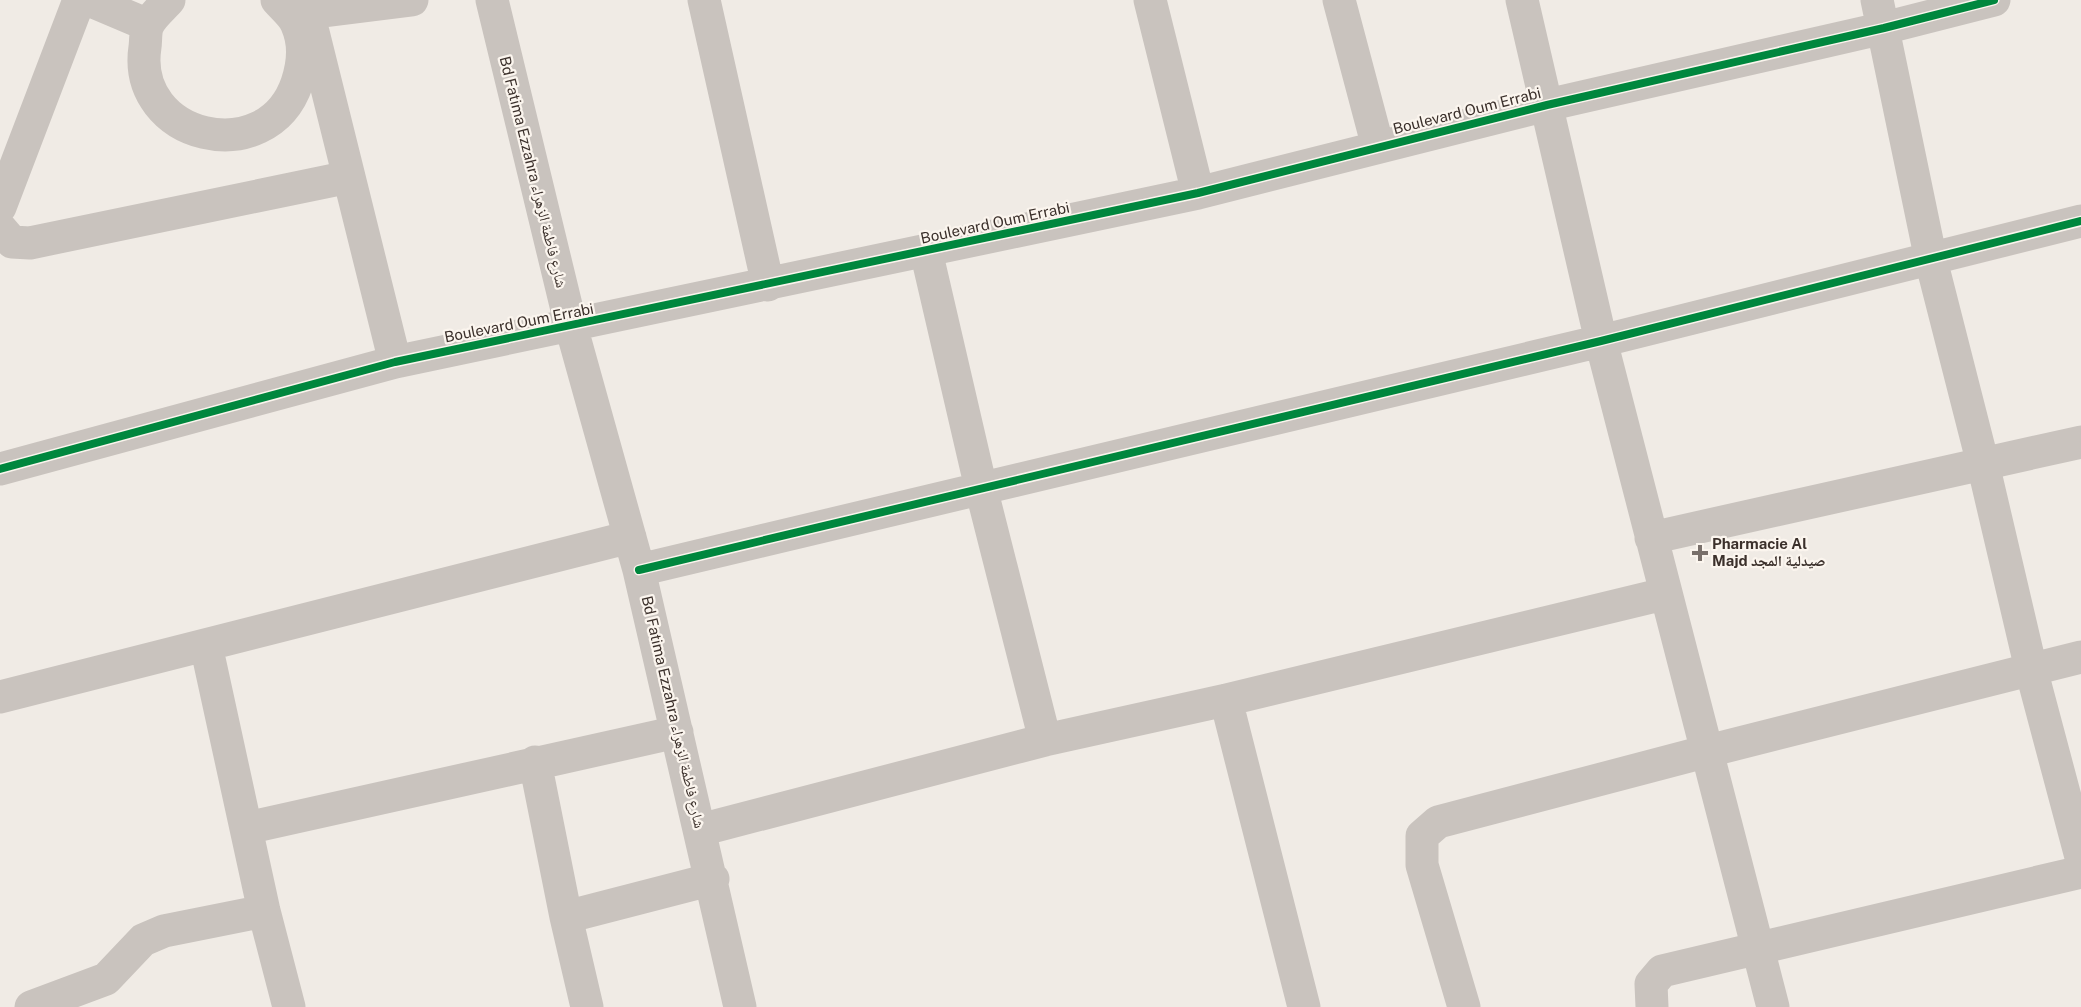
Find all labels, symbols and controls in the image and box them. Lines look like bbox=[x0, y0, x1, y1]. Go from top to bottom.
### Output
street label: Bd Fatima Ezzahra شارع فاطمة الزهراء bbox=[495, 54, 571, 290]
street label: Boulevard Oum Errabi bbox=[1391, 84, 1543, 137]
street label: Boulevard Oum Errabi bbox=[919, 198, 1071, 247]
street label: Boulevard Oum Errabi bbox=[443, 300, 595, 345]
place label: Pharmacie Al Majd صيدلية المجد bbox=[1712, 535, 1826, 569]
marker: Pharmacie Al Majd صيدلية المجد bbox=[1693, 546, 1707, 560]
street label: Bd Fatima Ezzahra شارع فاطمة الزهراء bbox=[637, 594, 709, 830]

